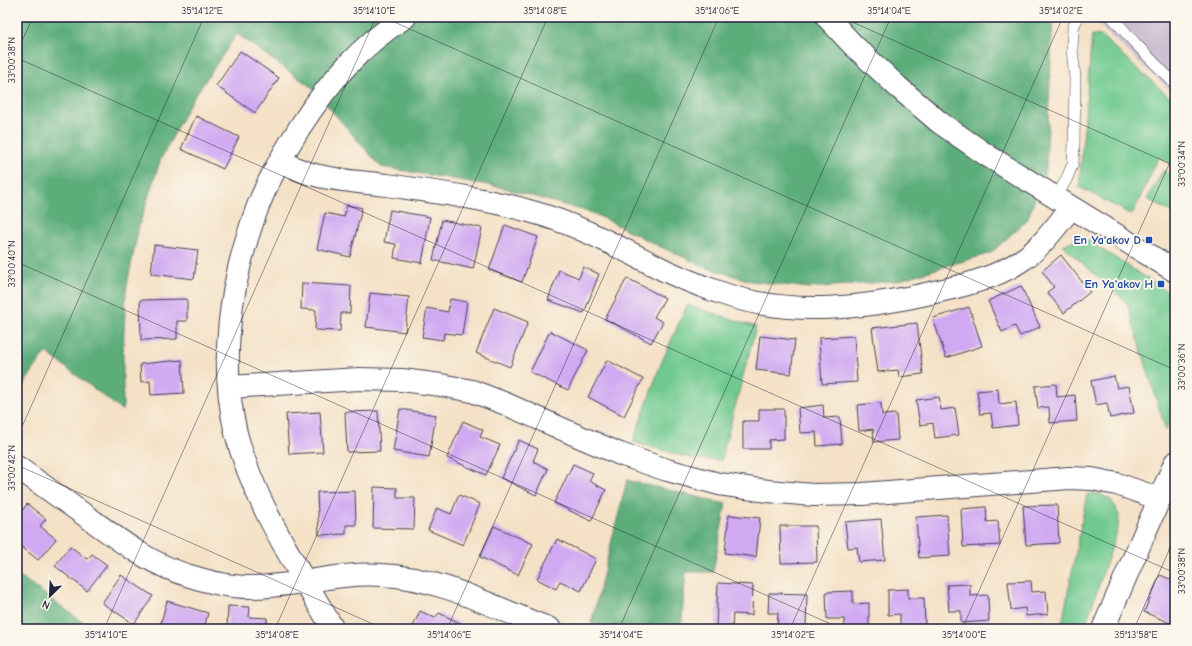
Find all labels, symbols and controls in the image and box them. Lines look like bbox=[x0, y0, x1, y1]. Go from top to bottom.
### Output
text: 35°14'12"E bbox=[181, 5, 223, 17]
text: 35°14'10"E bbox=[353, 5, 395, 17]
text: 35°14'08"E bbox=[523, 5, 567, 17]
text: 35°14'06"E bbox=[695, 5, 739, 17]
text: 35°14'04"E bbox=[867, 5, 911, 17]
text: 35°14'02"E bbox=[1039, 5, 1083, 17]
text: 33°00'38"N bbox=[6, 37, 18, 83]
text: 33°00'34"N bbox=[1176, 141, 1188, 187]
place label: En Ya'akov D bbox=[1074, 233, 1141, 247]
marker: En Ya'akov D bbox=[1144, 235, 1154, 245]
text: 33°00'40"N bbox=[6, 241, 18, 288]
place label: En Ya'akov H bbox=[1084, 277, 1153, 291]
marker: En Ya'akov H bbox=[1156, 279, 1166, 289]
text: 33°00'36"N bbox=[1176, 344, 1188, 390]
text: 33°00'42"N bbox=[6, 445, 18, 491]
text: 33°00'38"N bbox=[1176, 548, 1188, 594]
north arrow bbox=[30, 576, 70, 616]
text: N bbox=[40, 597, 52, 612]
text: 35°14'10"E bbox=[85, 629, 127, 641]
text: 35°14'08"E bbox=[255, 629, 299, 641]
text: 35°14'06"E bbox=[427, 629, 471, 641]
text: 35°14'04"E bbox=[599, 629, 643, 641]
text: 35°14'02"E bbox=[771, 629, 815, 641]
text: 35°14'00"E bbox=[942, 629, 986, 641]
text: 35°13'58"E bbox=[1114, 629, 1158, 641]

